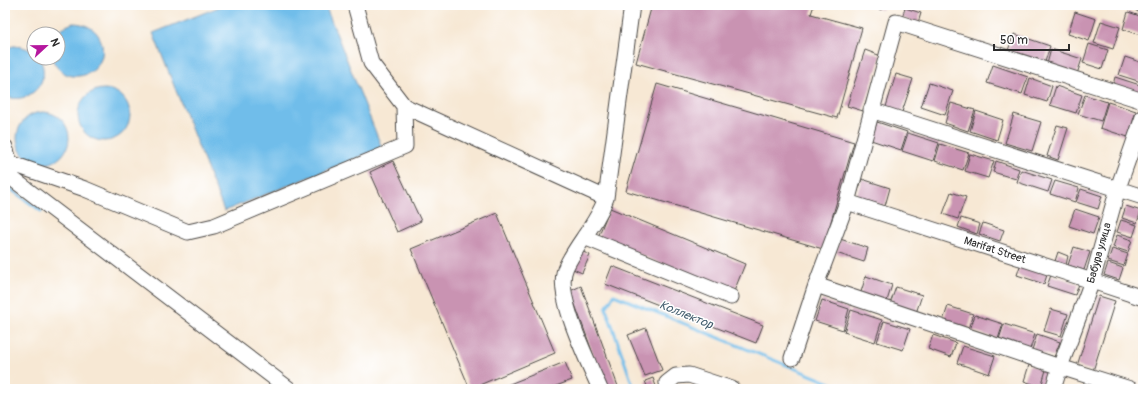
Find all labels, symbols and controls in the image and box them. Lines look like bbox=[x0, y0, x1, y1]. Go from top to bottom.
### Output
north arrow bbox=[26, 26, 66, 66]
scale bar bbox=[994, 26, 1069, 52]
text: 50 m bbox=[1000, 33, 1028, 48]
text: N bbox=[47, 37, 62, 49]
street label: Бабура улица bbox=[1084, 221, 1114, 285]
street label: Marifat Street bbox=[962, 234, 1028, 266]
water label: Коллектор bbox=[657, 298, 716, 333]

